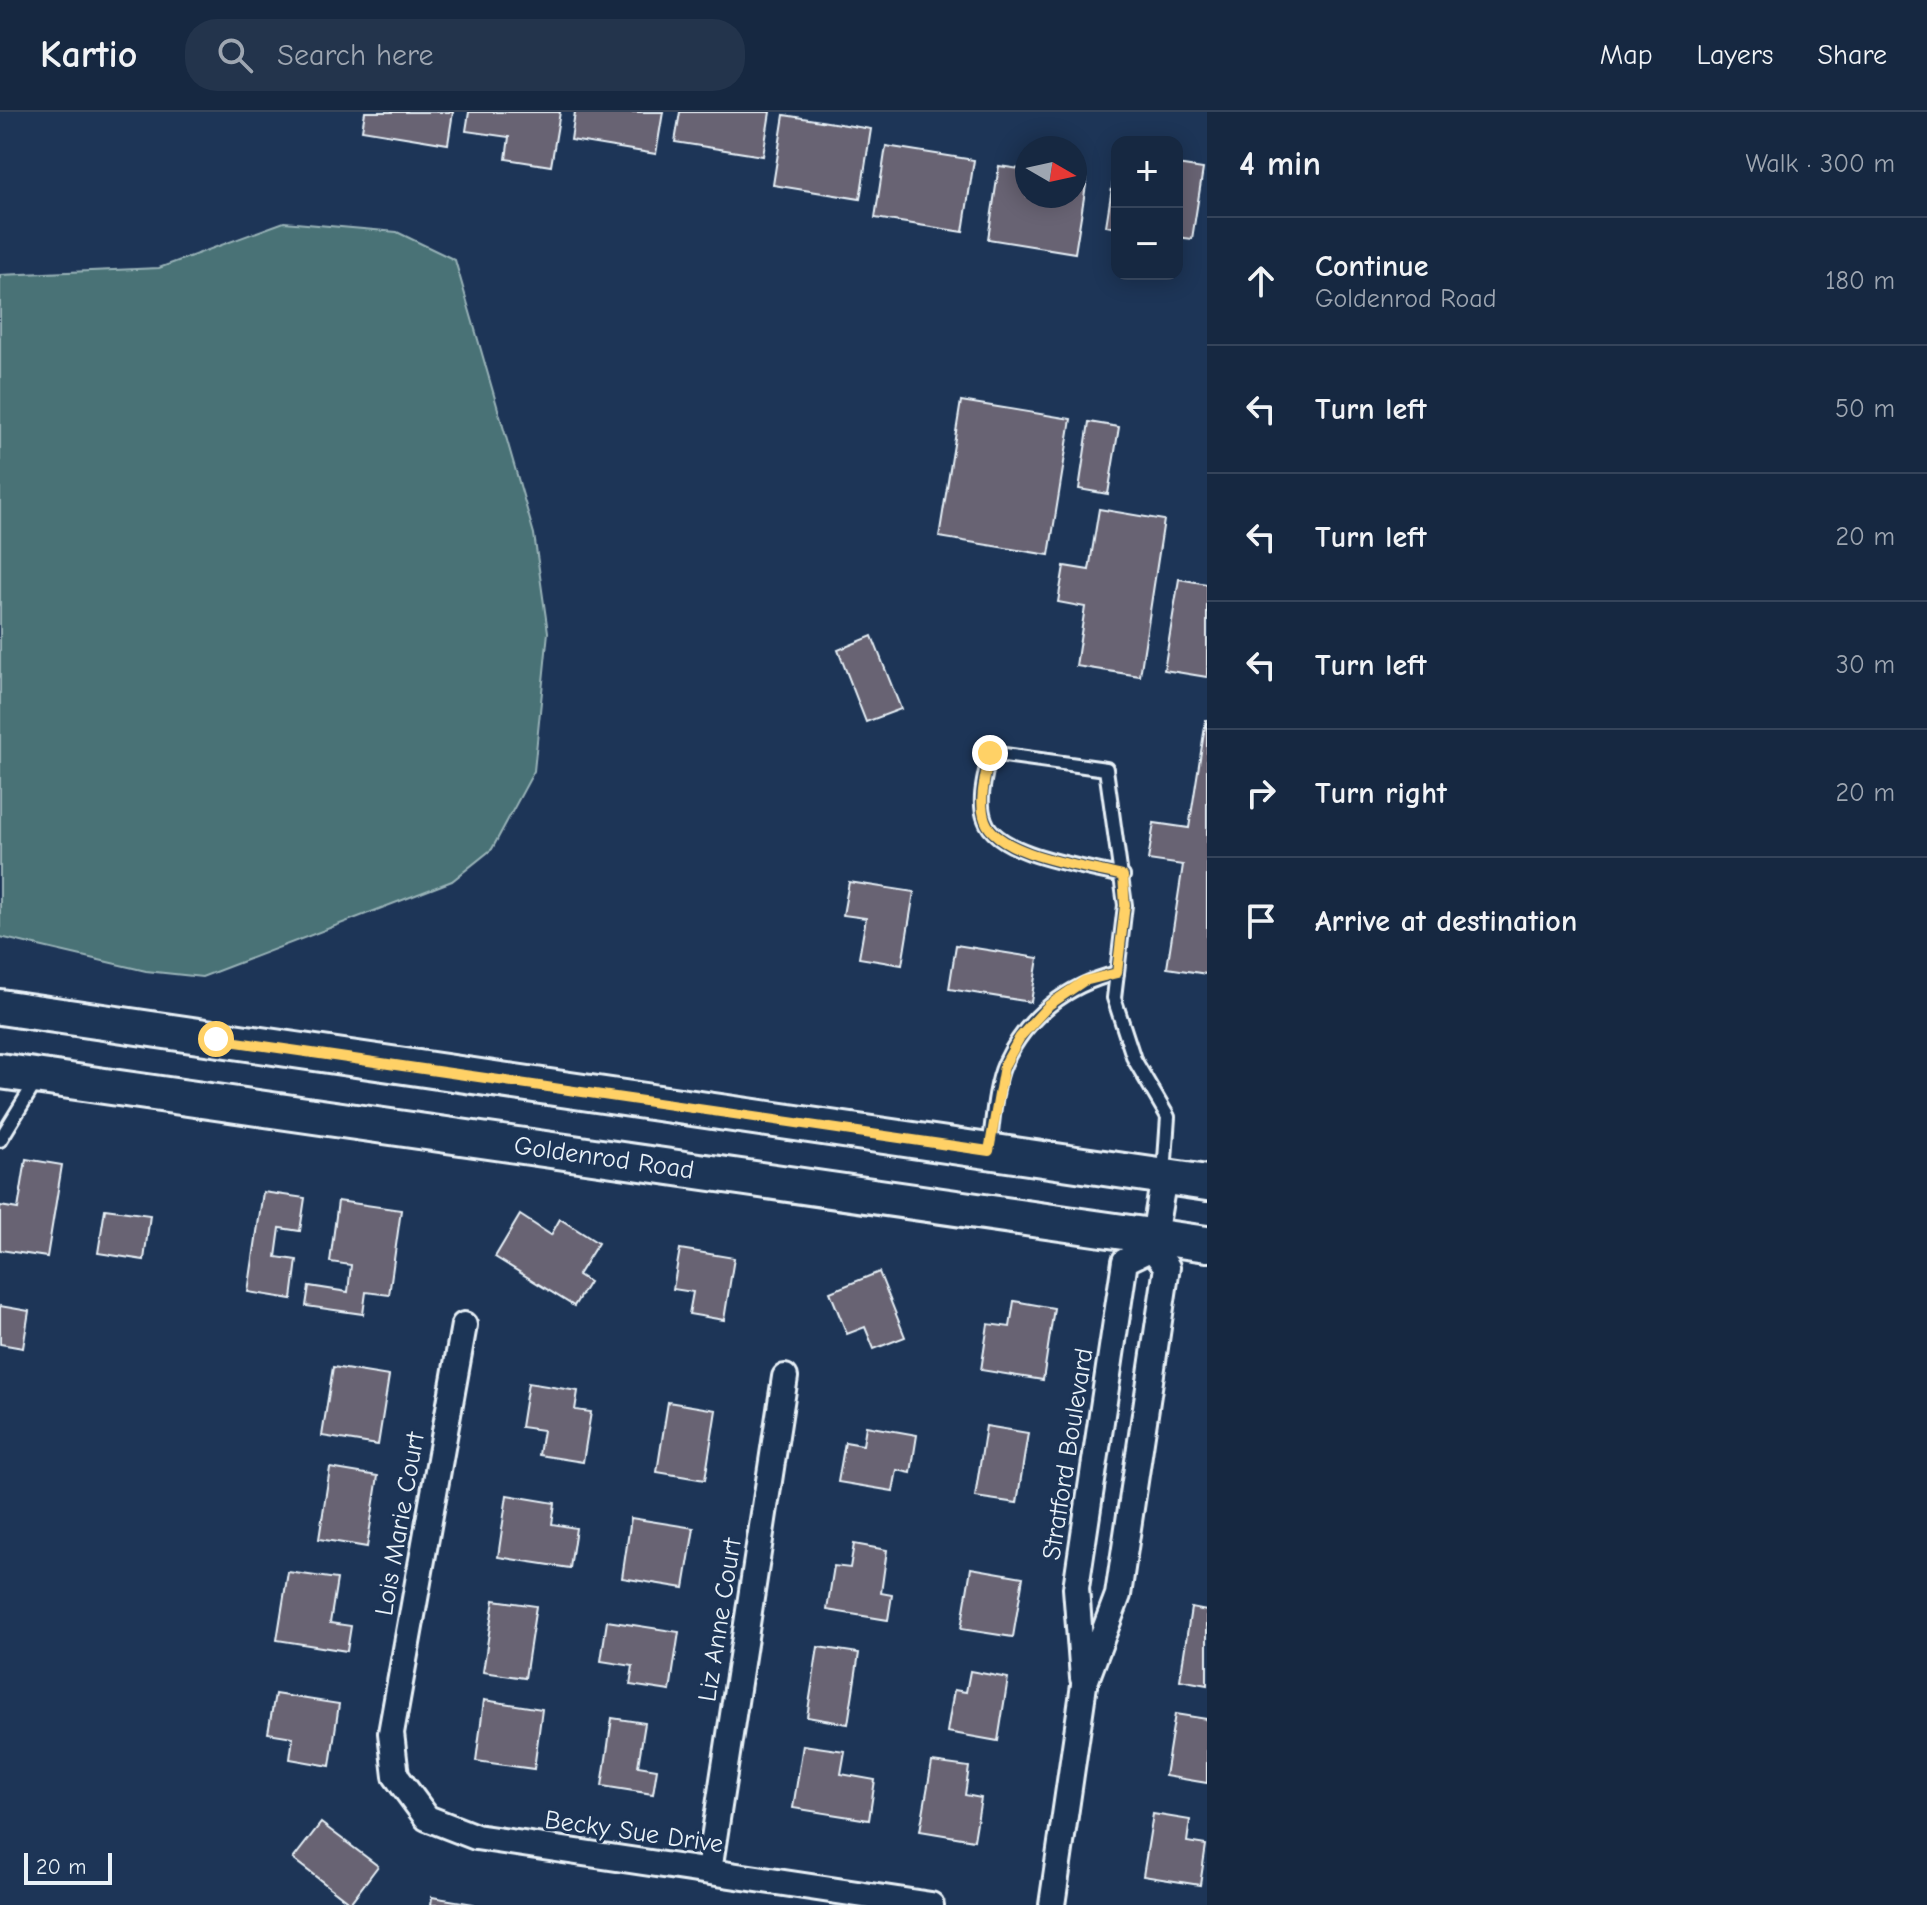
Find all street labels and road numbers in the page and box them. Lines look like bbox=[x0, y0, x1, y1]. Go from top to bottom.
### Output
street label: Goldenrod Road bbox=[512, 1131, 696, 1185]
street label: Stratford Boulevard bbox=[1036, 1346, 1100, 1562]
street label: Lois Marie Court bbox=[369, 1428, 431, 1618]
street label: Liz Anne Court bbox=[692, 1535, 748, 1704]
street label: Becky Sue Drive bbox=[543, 1805, 725, 1859]

